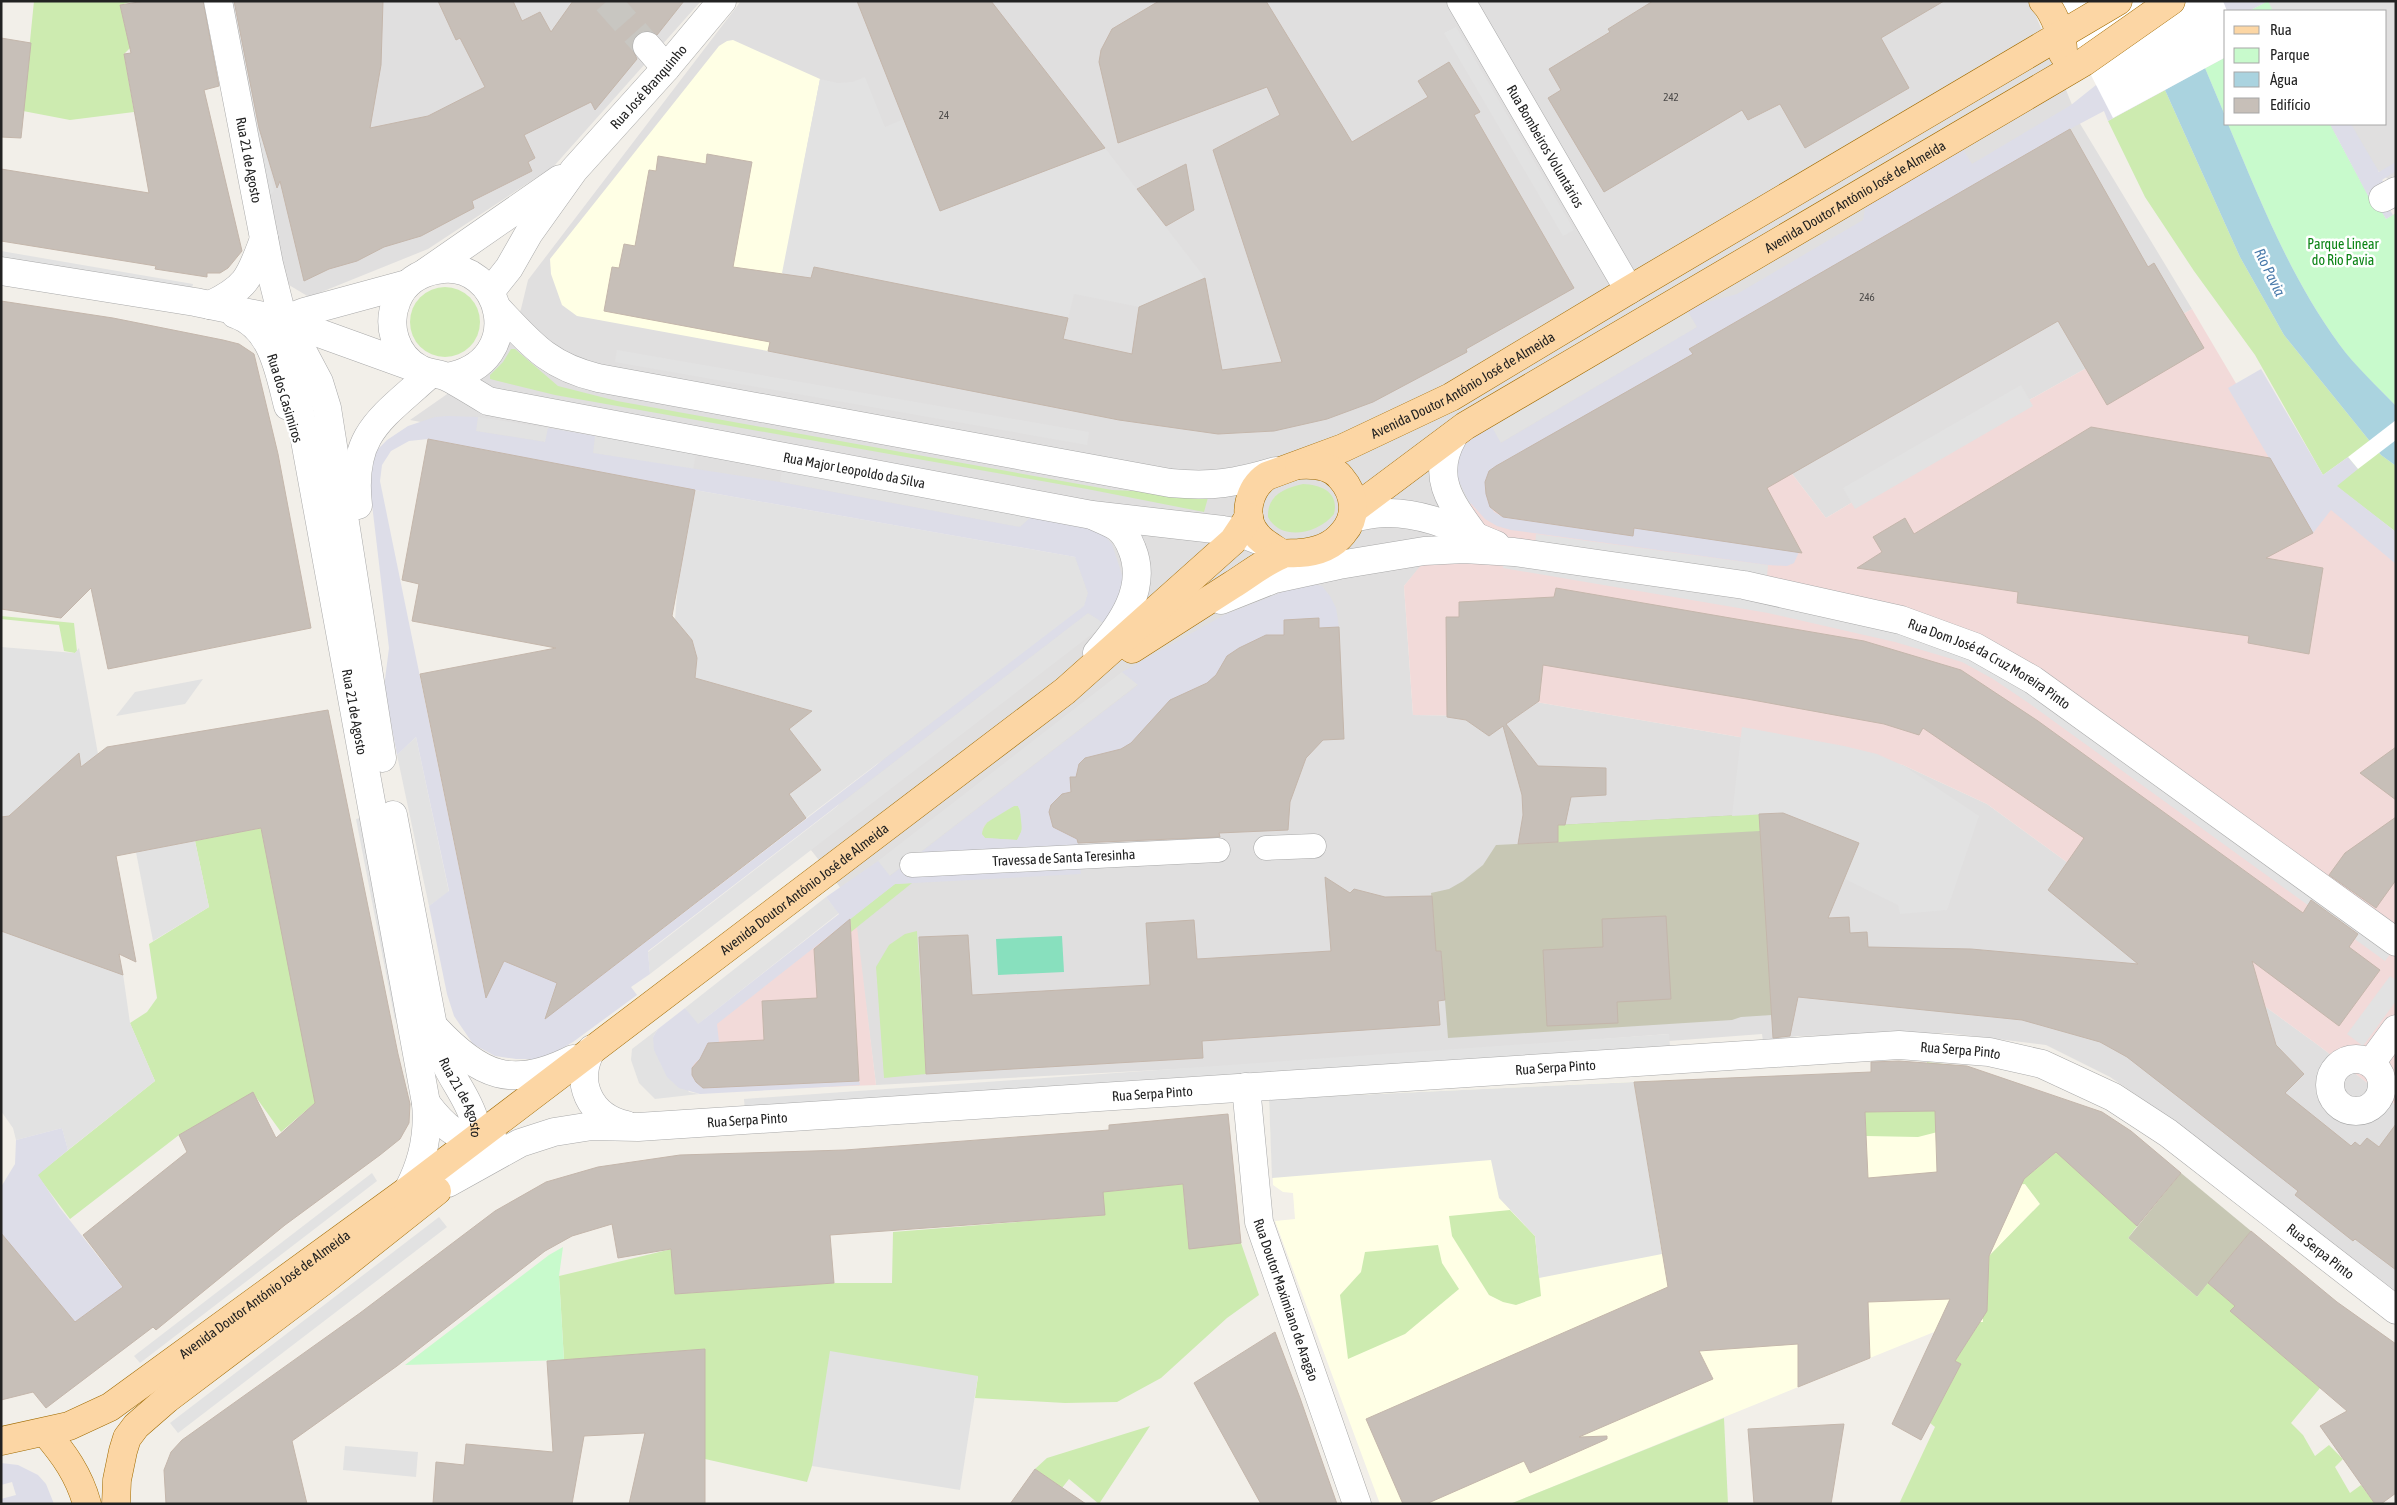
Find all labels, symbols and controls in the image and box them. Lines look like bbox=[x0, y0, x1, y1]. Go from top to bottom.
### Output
legend bbox=[2224, 10, 2387, 125]
text: Rua bbox=[2270, 21, 2292, 38]
street label: Rua José Branquinho bbox=[607, 41, 690, 132]
text: Parque bbox=[2270, 46, 2310, 63]
text: Água bbox=[2270, 71, 2298, 88]
street label: Rua Bombeiros Voluntários bbox=[1504, 82, 1587, 210]
house number: 242 bbox=[1663, 91, 1679, 103]
text: Edifício bbox=[2270, 96, 2311, 113]
house number: 24 bbox=[939, 109, 949, 121]
street label: Rua 21 de Agosto bbox=[233, 116, 265, 204]
street label: Avenida Doutor António José de Almeida bbox=[1762, 137, 1948, 256]
park label: Parque Linear do Rio Pavia bbox=[2307, 236, 2380, 268]
water label: Rio Pavia bbox=[2251, 245, 2289, 299]
house number: 246 bbox=[1859, 291, 1875, 303]
street label: Avenida Doutor António José de Almeida bbox=[1368, 329, 1558, 442]
street label: Rua dos Casimiros bbox=[264, 352, 306, 444]
street label: Rua Major Leopoldo da Silva bbox=[782, 449, 927, 491]
street label: Rua Dom José da Cruz Moreira Pinto bbox=[1906, 615, 2074, 712]
street label: Rua 21 de Agosto bbox=[339, 668, 370, 756]
street label: Avenida Doutor António José de Almeida bbox=[717, 820, 892, 958]
street label: Travessa de Santa Teresinha bbox=[992, 846, 1136, 869]
street label: Rua Serpa Pinto bbox=[1920, 1039, 2002, 1062]
street label: Rua 21 de Agosto bbox=[436, 1055, 484, 1138]
street label: Rua Serpa Pinto bbox=[1515, 1057, 1596, 1078]
street label: Rua Serpa Pinto bbox=[1111, 1083, 1193, 1104]
street label: Rua Serpa Pinto bbox=[706, 1109, 788, 1131]
street label: Rua Doutor Maximiano de Aragão bbox=[1250, 1216, 1322, 1383]
street label: Rua Serpa Pinto bbox=[2284, 1220, 2357, 1283]
street label: Avenida Doutor António José de Almeida bbox=[176, 1227, 353, 1362]

